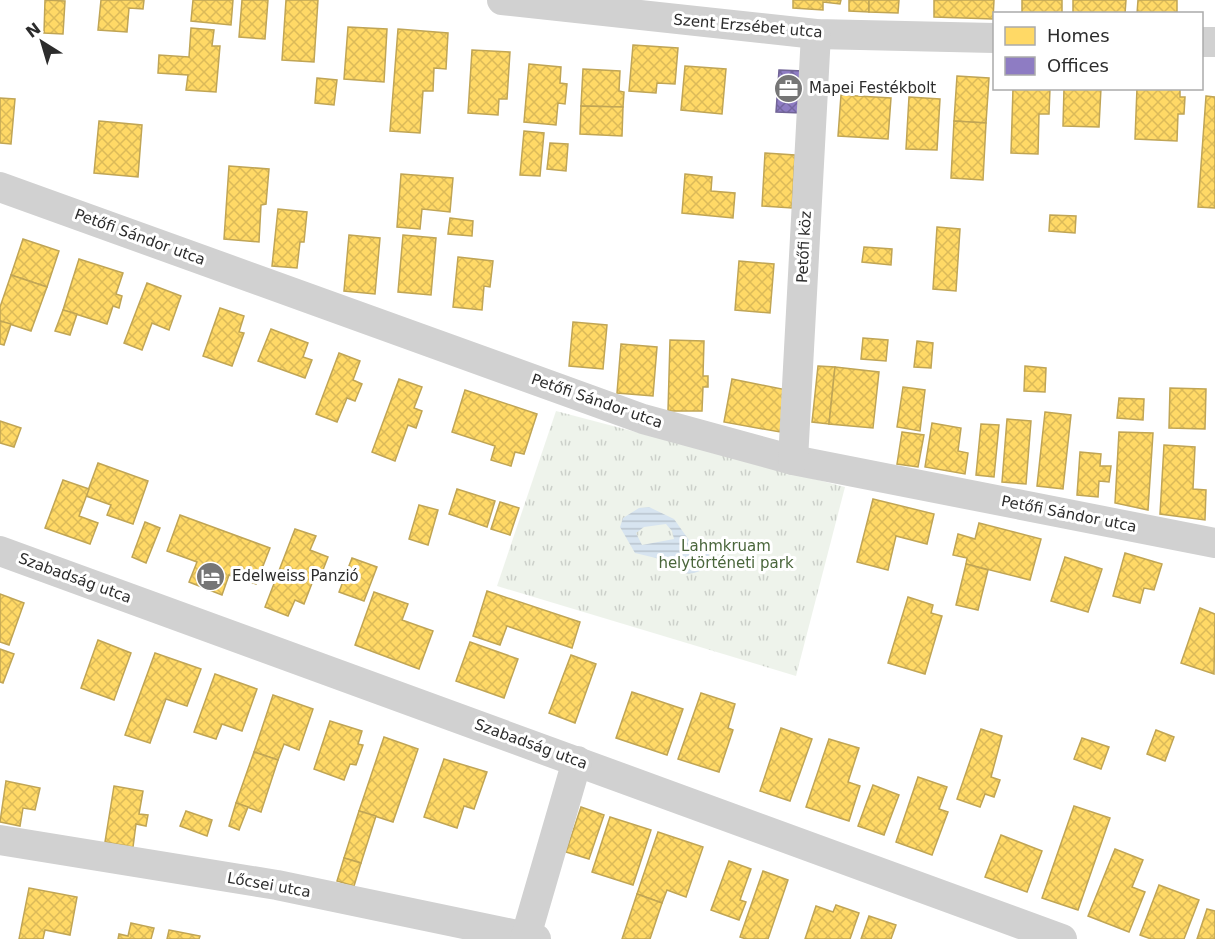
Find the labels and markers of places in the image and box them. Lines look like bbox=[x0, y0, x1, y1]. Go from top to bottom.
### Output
office icon: Mapei Festékbolt bbox=[772, 72, 804, 104]
place label: Mapei Festékbolt bbox=[809, 79, 936, 97]
hotel icon: Edelweiss Panzió bbox=[195, 560, 227, 592]
place label: Edelweiss Panzió bbox=[232, 567, 359, 585]

